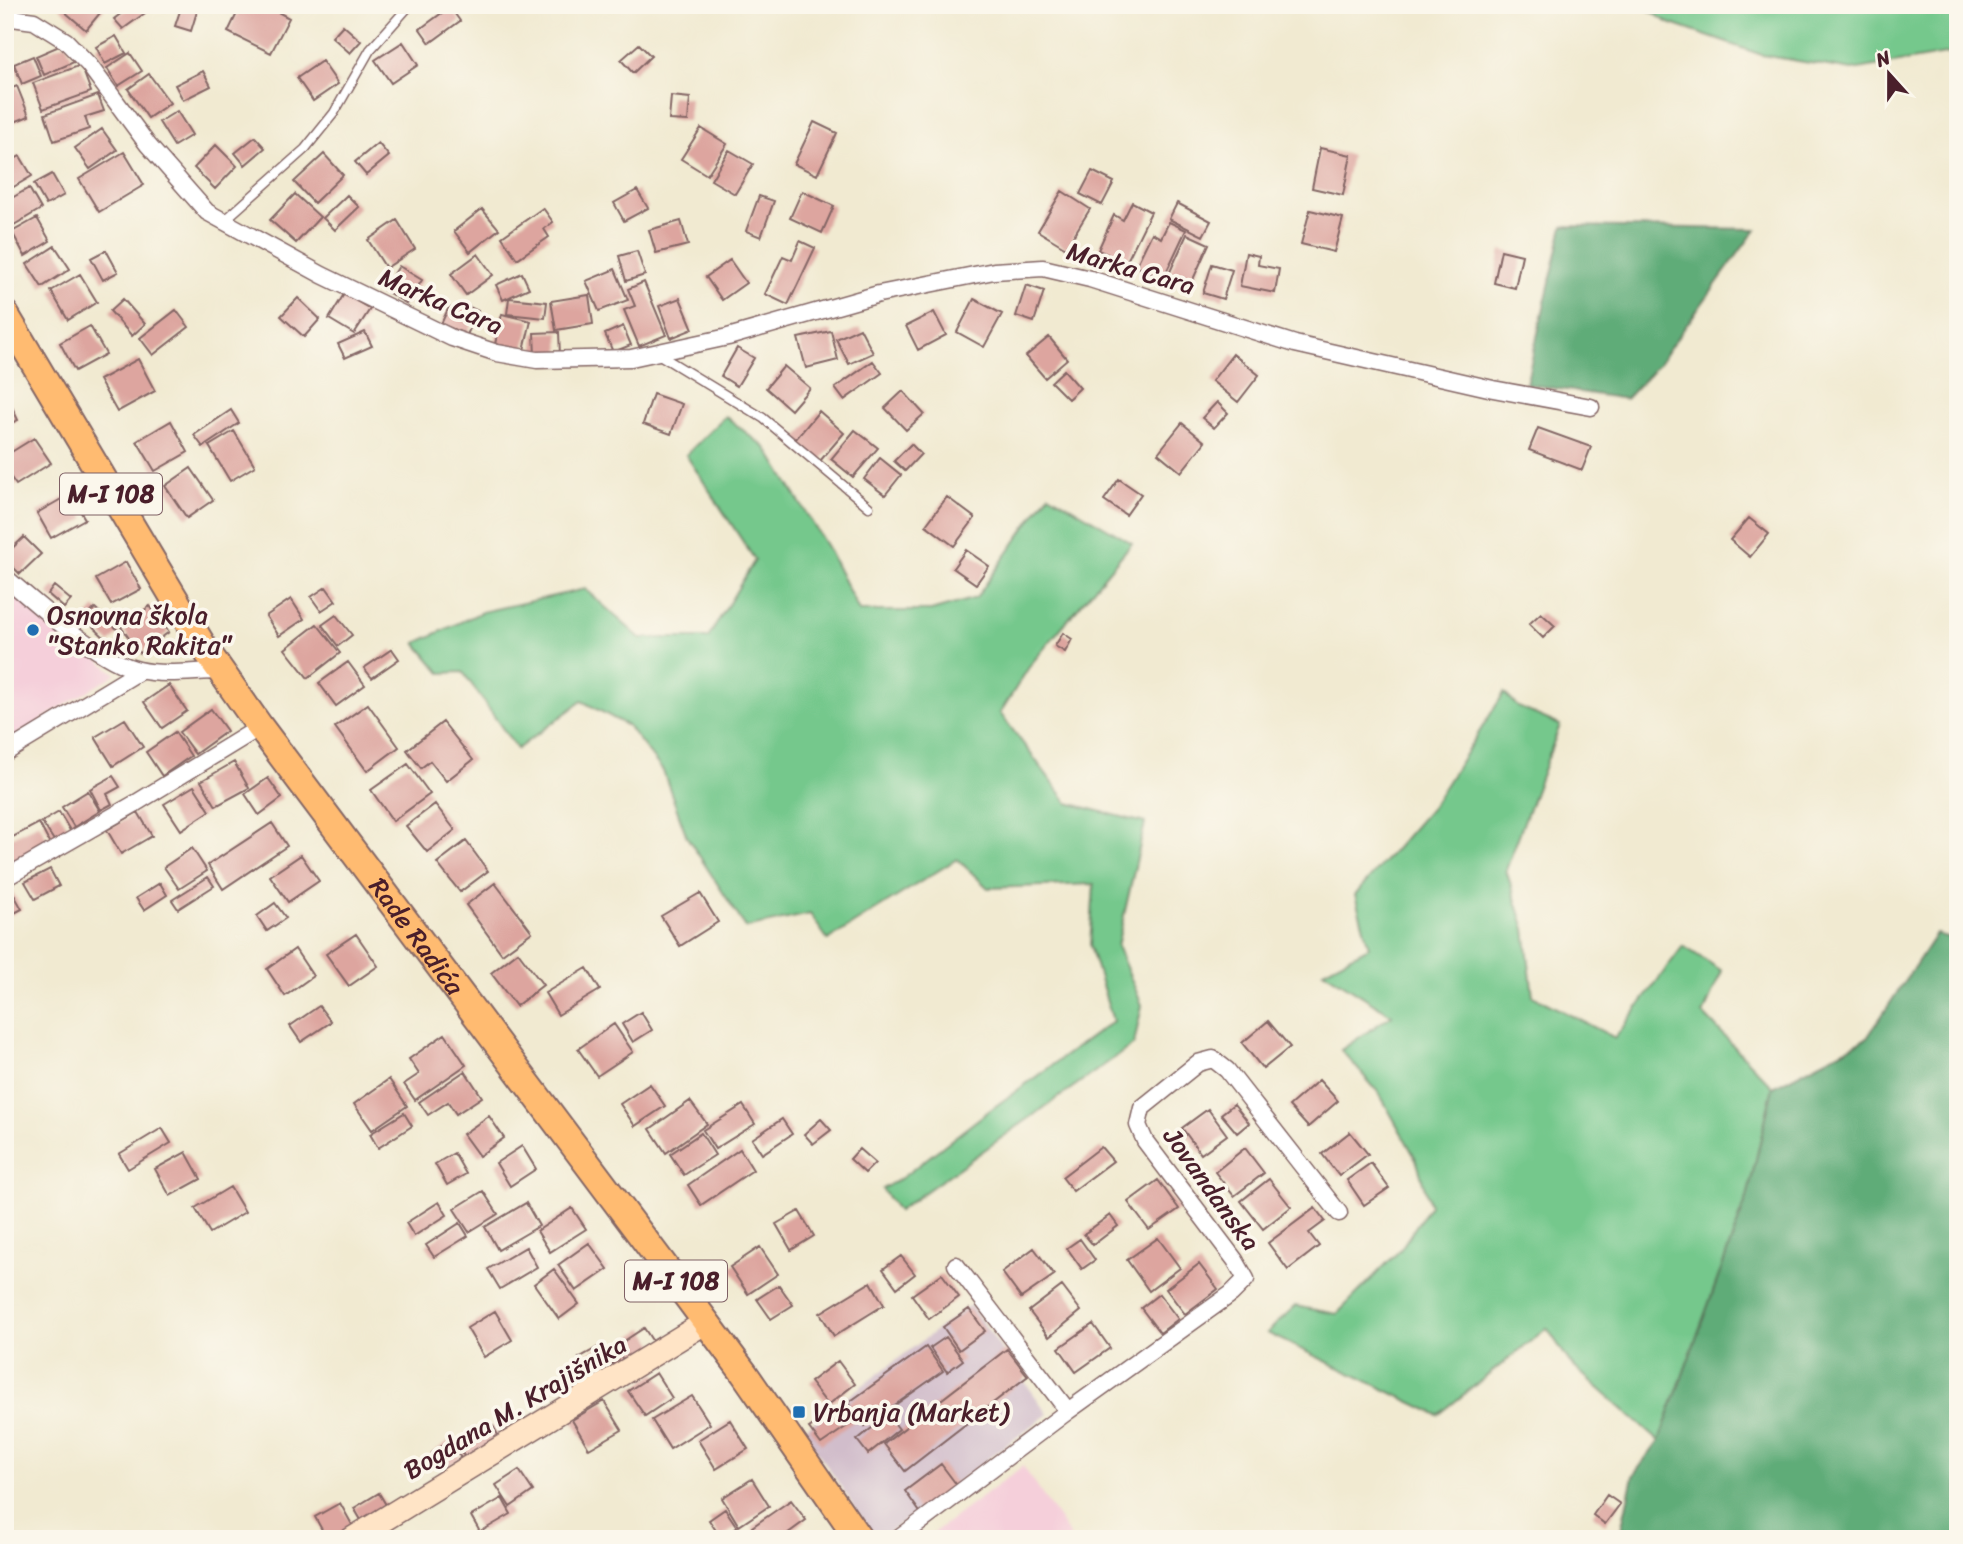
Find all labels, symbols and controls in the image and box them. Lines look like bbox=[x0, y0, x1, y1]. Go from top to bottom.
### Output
north arrow bbox=[1854, 38, 1924, 108]
text: N bbox=[1870, 41, 1896, 77]
street label: Marka Cara bbox=[1061, 228, 1201, 308]
street label: Marka Cara bbox=[371, 254, 511, 348]
road number: M-I 108 bbox=[60, 474, 162, 514]
place label: Osnovna škola "Stanko Rakita" bbox=[47, 592, 233, 668]
marker: Osnovna škola "Stanko Rakita" bbox=[25, 622, 41, 638]
street label: Rade Radića bbox=[357, 867, 477, 1006]
street label: Jovandanska bbox=[1150, 1116, 1273, 1261]
road number: M-I 108 bbox=[625, 1260, 727, 1302]
street label: Bogdana M. Krajišnika bbox=[394, 1322, 636, 1492]
place label: Vrbanja (Market) bbox=[813, 1389, 1011, 1435]
marker: Vrbanja (Market) bbox=[791, 1404, 807, 1420]

